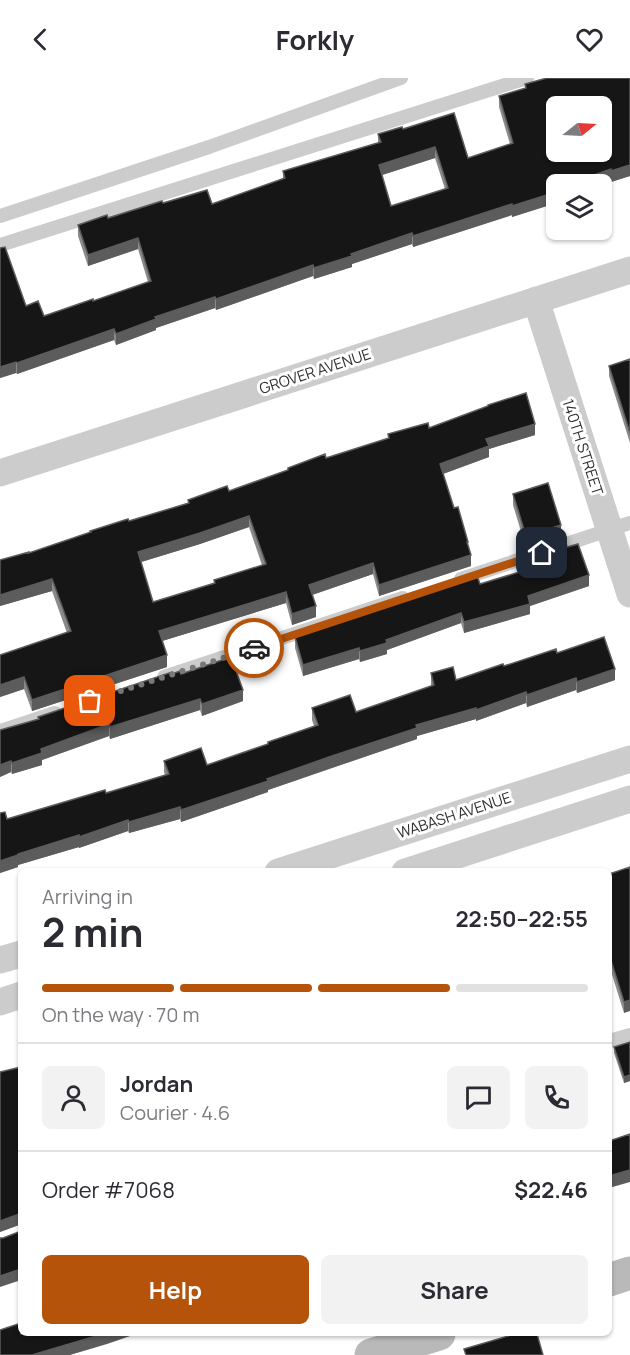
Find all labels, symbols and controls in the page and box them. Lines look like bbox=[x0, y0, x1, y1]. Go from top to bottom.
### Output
text: Forkly bbox=[276, 21, 354, 58]
icon: back bbox=[24, 23, 57, 56]
icon: heart bbox=[573, 23, 606, 56]
north arrow bbox=[546, 96, 612, 162]
map controls bbox=[546, 96, 612, 240]
button: layers bbox=[546, 174, 612, 240]
street label: GROVER AVENUE bbox=[257, 343, 373, 399]
street label: 140TH STREET bbox=[558, 396, 608, 498]
pin bbox=[516, 527, 567, 578]
icon: home bbox=[525, 536, 558, 569]
courier bbox=[224, 618, 284, 678]
icon: car bbox=[238, 632, 271, 665]
pin bbox=[64, 675, 115, 726]
icon: bag bbox=[73, 684, 106, 717]
street label: WABASH AVENUE bbox=[394, 787, 514, 843]
text: Arriving in bbox=[42, 883, 133, 910]
text: 22:50–22:55 bbox=[455, 904, 588, 934]
text: 2 min bbox=[42, 905, 143, 959]
text: On the way · 70 m bbox=[42, 1001, 199, 1028]
button: person bbox=[42, 1066, 105, 1129]
button: chat bbox=[447, 1066, 510, 1129]
button: phone bbox=[525, 1066, 588, 1129]
text: Jordan bbox=[120, 1069, 193, 1099]
text: Courier · 4.6 bbox=[120, 1099, 230, 1126]
text: Order #7068 bbox=[42, 1175, 175, 1205]
text: $22.46 bbox=[514, 1175, 588, 1205]
button: Help bbox=[42, 1255, 309, 1324]
button: Share bbox=[321, 1255, 588, 1324]

